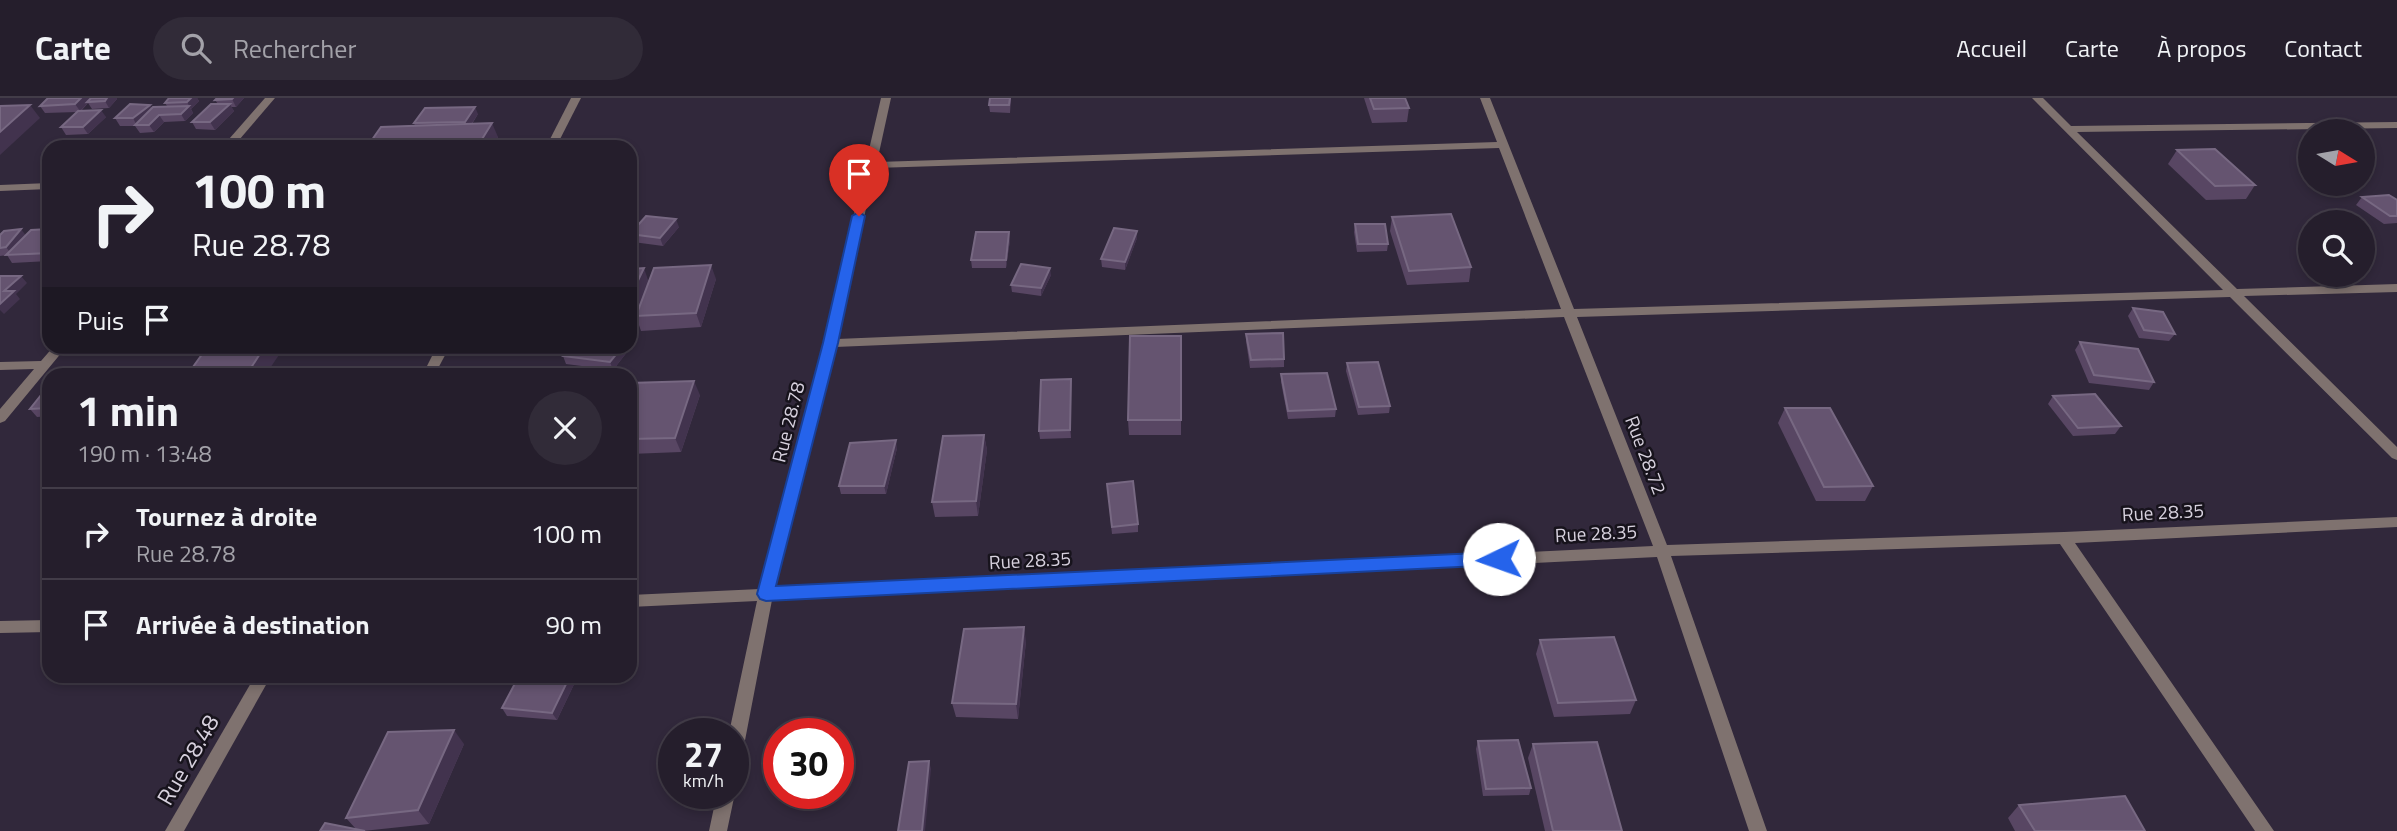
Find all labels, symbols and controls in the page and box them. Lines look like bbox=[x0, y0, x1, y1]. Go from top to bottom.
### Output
search box bbox=[153, 17, 643, 80]
text: Carte bbox=[35, 23, 111, 73]
icon: search bbox=[177, 29, 215, 67]
text: Rechercher bbox=[233, 29, 356, 68]
text: Accueil bbox=[1956, 30, 2027, 66]
text: Carte bbox=[2065, 30, 2119, 66]
text: À propos bbox=[2157, 30, 2246, 66]
text: Contact bbox=[2284, 30, 2362, 66]
north arrow bbox=[2298, 119, 2375, 196]
map controls bbox=[2298, 119, 2375, 287]
pin bbox=[829, 144, 889, 216]
text: 100 m bbox=[192, 152, 326, 227]
icon: arrive bbox=[840, 155, 878, 193]
icon: right bbox=[77, 168, 168, 259]
button: search bbox=[2298, 210, 2375, 287]
text: Rue 28.78 bbox=[192, 220, 330, 268]
text: Puis bbox=[77, 301, 124, 340]
icon: arrive bbox=[138, 301, 176, 339]
text: 1 min bbox=[77, 378, 179, 442]
street label: Rue 28.78 bbox=[764, 378, 812, 465]
button: close bbox=[528, 391, 602, 465]
street label: Rue 28.72 bbox=[1618, 411, 1675, 498]
text: 190 m · 13:48 bbox=[77, 436, 212, 471]
street label: Rue 28.35 bbox=[2121, 495, 2205, 528]
text: Tournez à droite bbox=[136, 497, 317, 536]
text: 100 m bbox=[531, 514, 602, 553]
icon: right bbox=[77, 515, 115, 553]
street label: Rue 28.35 bbox=[1554, 516, 1638, 549]
position arrow bbox=[1462, 522, 1536, 596]
text: Rue 28.78 bbox=[136, 536, 235, 571]
street label: Rue 28.35 bbox=[988, 543, 1072, 576]
text: Arrivée à destination bbox=[136, 605, 370, 644]
text: 90 m bbox=[545, 605, 602, 644]
icon: arrive bbox=[77, 606, 115, 644]
street label: Rue 28.48 bbox=[148, 708, 228, 812]
speed limit sign: 30 bbox=[763, 718, 854, 809]
text: 27 bbox=[684, 727, 723, 781]
text: km/h bbox=[683, 767, 724, 794]

